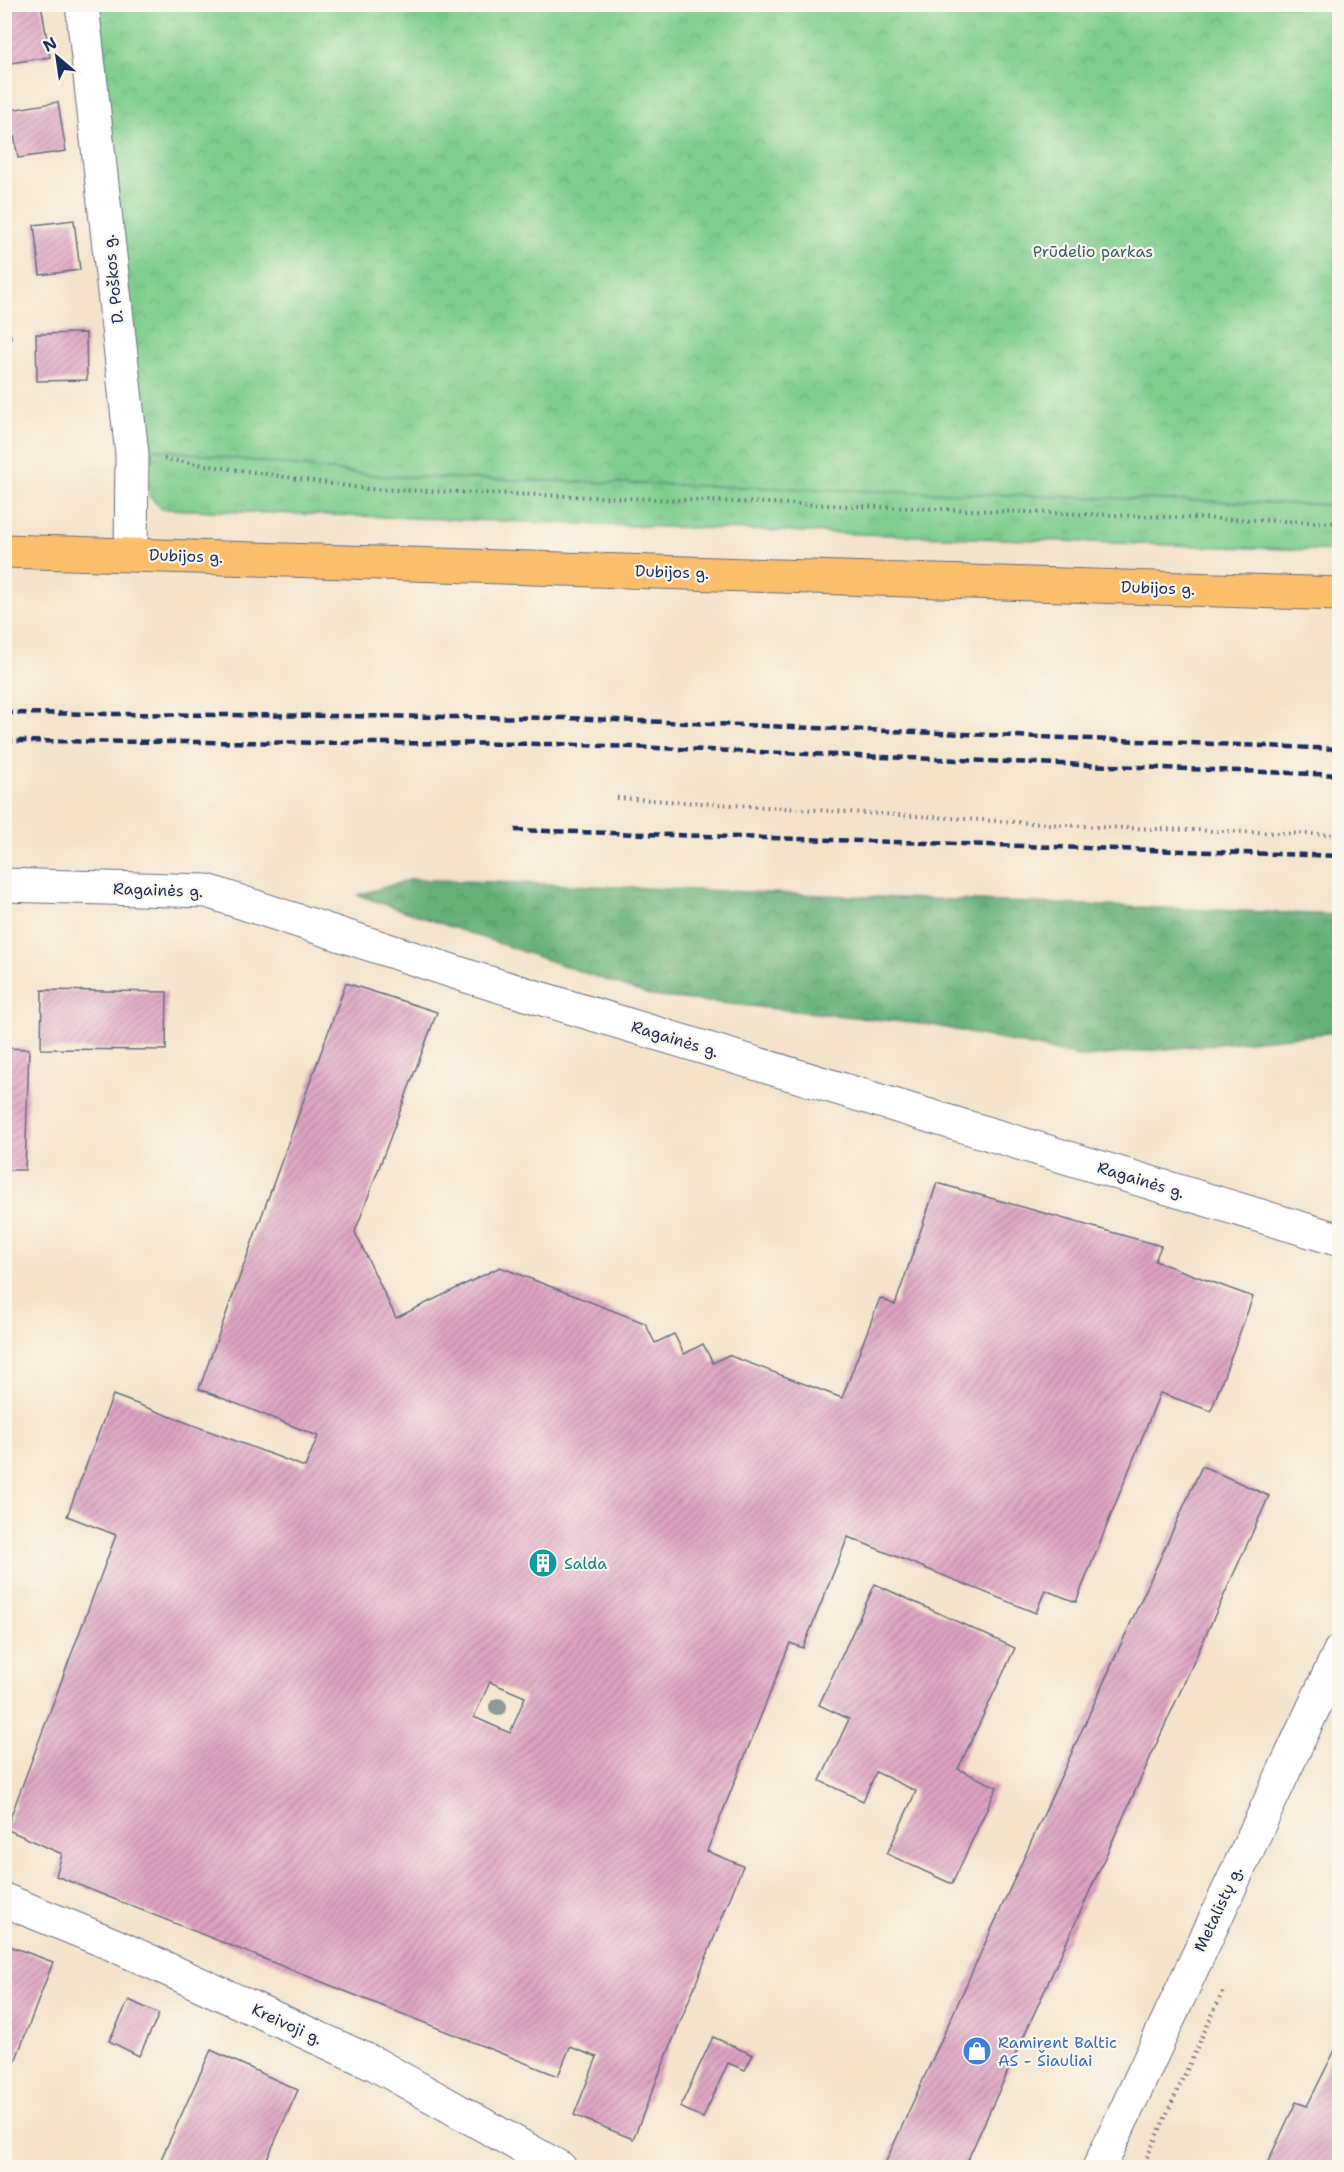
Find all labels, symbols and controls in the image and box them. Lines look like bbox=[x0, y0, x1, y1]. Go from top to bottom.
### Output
north arrow bbox=[27, 27, 87, 87]
text: N bbox=[39, 32, 61, 57]
street label: D. Poškos g. bbox=[98, 233, 128, 325]
park label: Prūdelio parkas bbox=[1033, 241, 1153, 262]
street label: Dubijos g. bbox=[149, 544, 223, 568]
street label: Dubijos g. bbox=[635, 560, 709, 584]
street label: Dubijos g. bbox=[1121, 576, 1195, 600]
street label: Ragainės g. bbox=[113, 878, 203, 902]
street label: Ragainės g. bbox=[629, 1016, 721, 1062]
street label: Ragainės g. bbox=[1095, 1157, 1187, 1203]
building icon: Salda bbox=[527, 1547, 559, 1579]
place label: Salda bbox=[564, 1553, 607, 1574]
street label: Metalistų g. bbox=[1189, 1863, 1247, 1955]
street label: Kreivoji g. bbox=[248, 1999, 326, 2049]
place label: Ramirent Baltic AS - Šiauliai bbox=[998, 2032, 1117, 2071]
shop icon: Ramirent Baltic AS - Šiauliai bbox=[961, 2035, 993, 2067]

